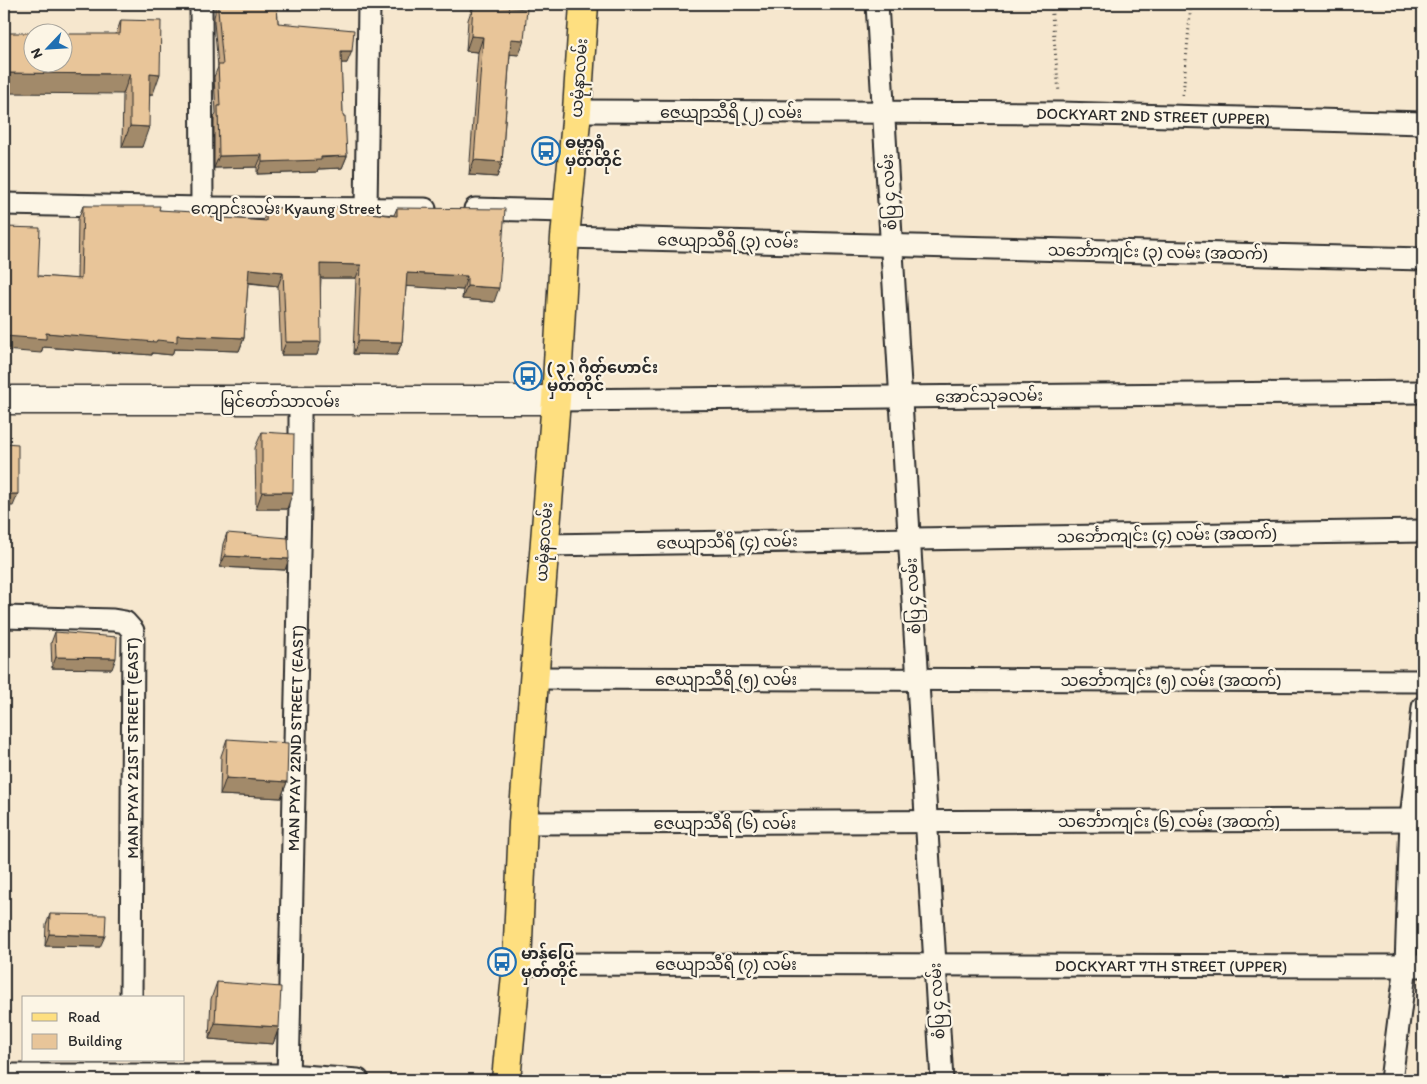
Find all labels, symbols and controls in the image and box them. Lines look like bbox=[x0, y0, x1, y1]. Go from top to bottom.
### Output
north arrow bbox=[22, 22, 72, 72]
street label: ယမုံနာလမ်း bbox=[565, 37, 596, 119]
text: N bbox=[27, 45, 46, 61]
street label: ဇေယျာသီရိ (၂) လမ်း bbox=[660, 101, 802, 126]
street label: DOCKYART 2ND STREET (UPPER) bbox=[1036, 103, 1270, 128]
place label: ဓမ္မာရုံ မှတ်တိုင် bbox=[565, 133, 622, 174]
bus stop icon: ဓမ္မာရုံ မှတ်တိုင် bbox=[531, 136, 561, 166]
street label: စံပြ ၄ လမ်း bbox=[876, 153, 904, 231]
street label: ကျောင်းလမ်း Kyaung Street bbox=[191, 197, 381, 222]
street label: ဇေယျာသီရိ (၃) လမ်း bbox=[657, 228, 799, 256]
street label: သင်္ဘောကျင်း (၃) လမ်း (အထက်) bbox=[1048, 239, 1268, 267]
place label: ( ၃ ) ဂိတ်ဟောင်း မှတ်တိုင် bbox=[547, 356, 658, 399]
bus stop icon: ( ၃ ) ဂိတ်ဟောင်း မှတ်တိုင် bbox=[513, 361, 543, 391]
street label: အောင်သုခလမ်း bbox=[935, 384, 1043, 411]
street label: မြင်တော်သာလမ်း bbox=[220, 390, 340, 415]
street label: ယမုံနာလမ်း bbox=[530, 501, 561, 583]
street label: သင်္ဘောကျင်း (၄) လမ်း (အထက်) bbox=[1057, 522, 1277, 550]
street label: ဇေယျာသီရိ (၄) လမ်း bbox=[656, 529, 798, 557]
street label: စံပြ ၄ လမ်း bbox=[900, 557, 928, 635]
street label: MAN PYAY 22ND STREET (EAST) bbox=[283, 625, 307, 851]
street label: MAN PYAY 21ST STREET (EAST) bbox=[123, 637, 142, 859]
street label: ဇေယျာသီရိ (၅) လမ်း bbox=[655, 668, 797, 693]
street label: သင်္ဘောကျင်း (၅) လမ်း (အထက်) bbox=[1060, 669, 1282, 694]
street label: သင်္ဘောကျင်း (၆) လမ်း (အထက်) bbox=[1058, 810, 1280, 835]
street label: ဇေယျာသီရိ (၆) လမ်း bbox=[654, 812, 796, 837]
place label: မာန်ပြေ မှတ်တိုင် bbox=[521, 942, 578, 985]
bus stop icon: မာန်ပြေ မှတ်တိုင် bbox=[487, 947, 517, 977]
street label: ဇေယျာသီရိ (၇) လမ်း bbox=[655, 953, 797, 978]
street label: DOCKYART 7TH STREET (UPPER) bbox=[1055, 956, 1287, 975]
street label: စံပြ ၄ လမ်း bbox=[924, 962, 952, 1040]
legend bbox=[22, 996, 185, 1062]
text: Road bbox=[68, 1008, 101, 1026]
text: Building bbox=[68, 1032, 122, 1050]

